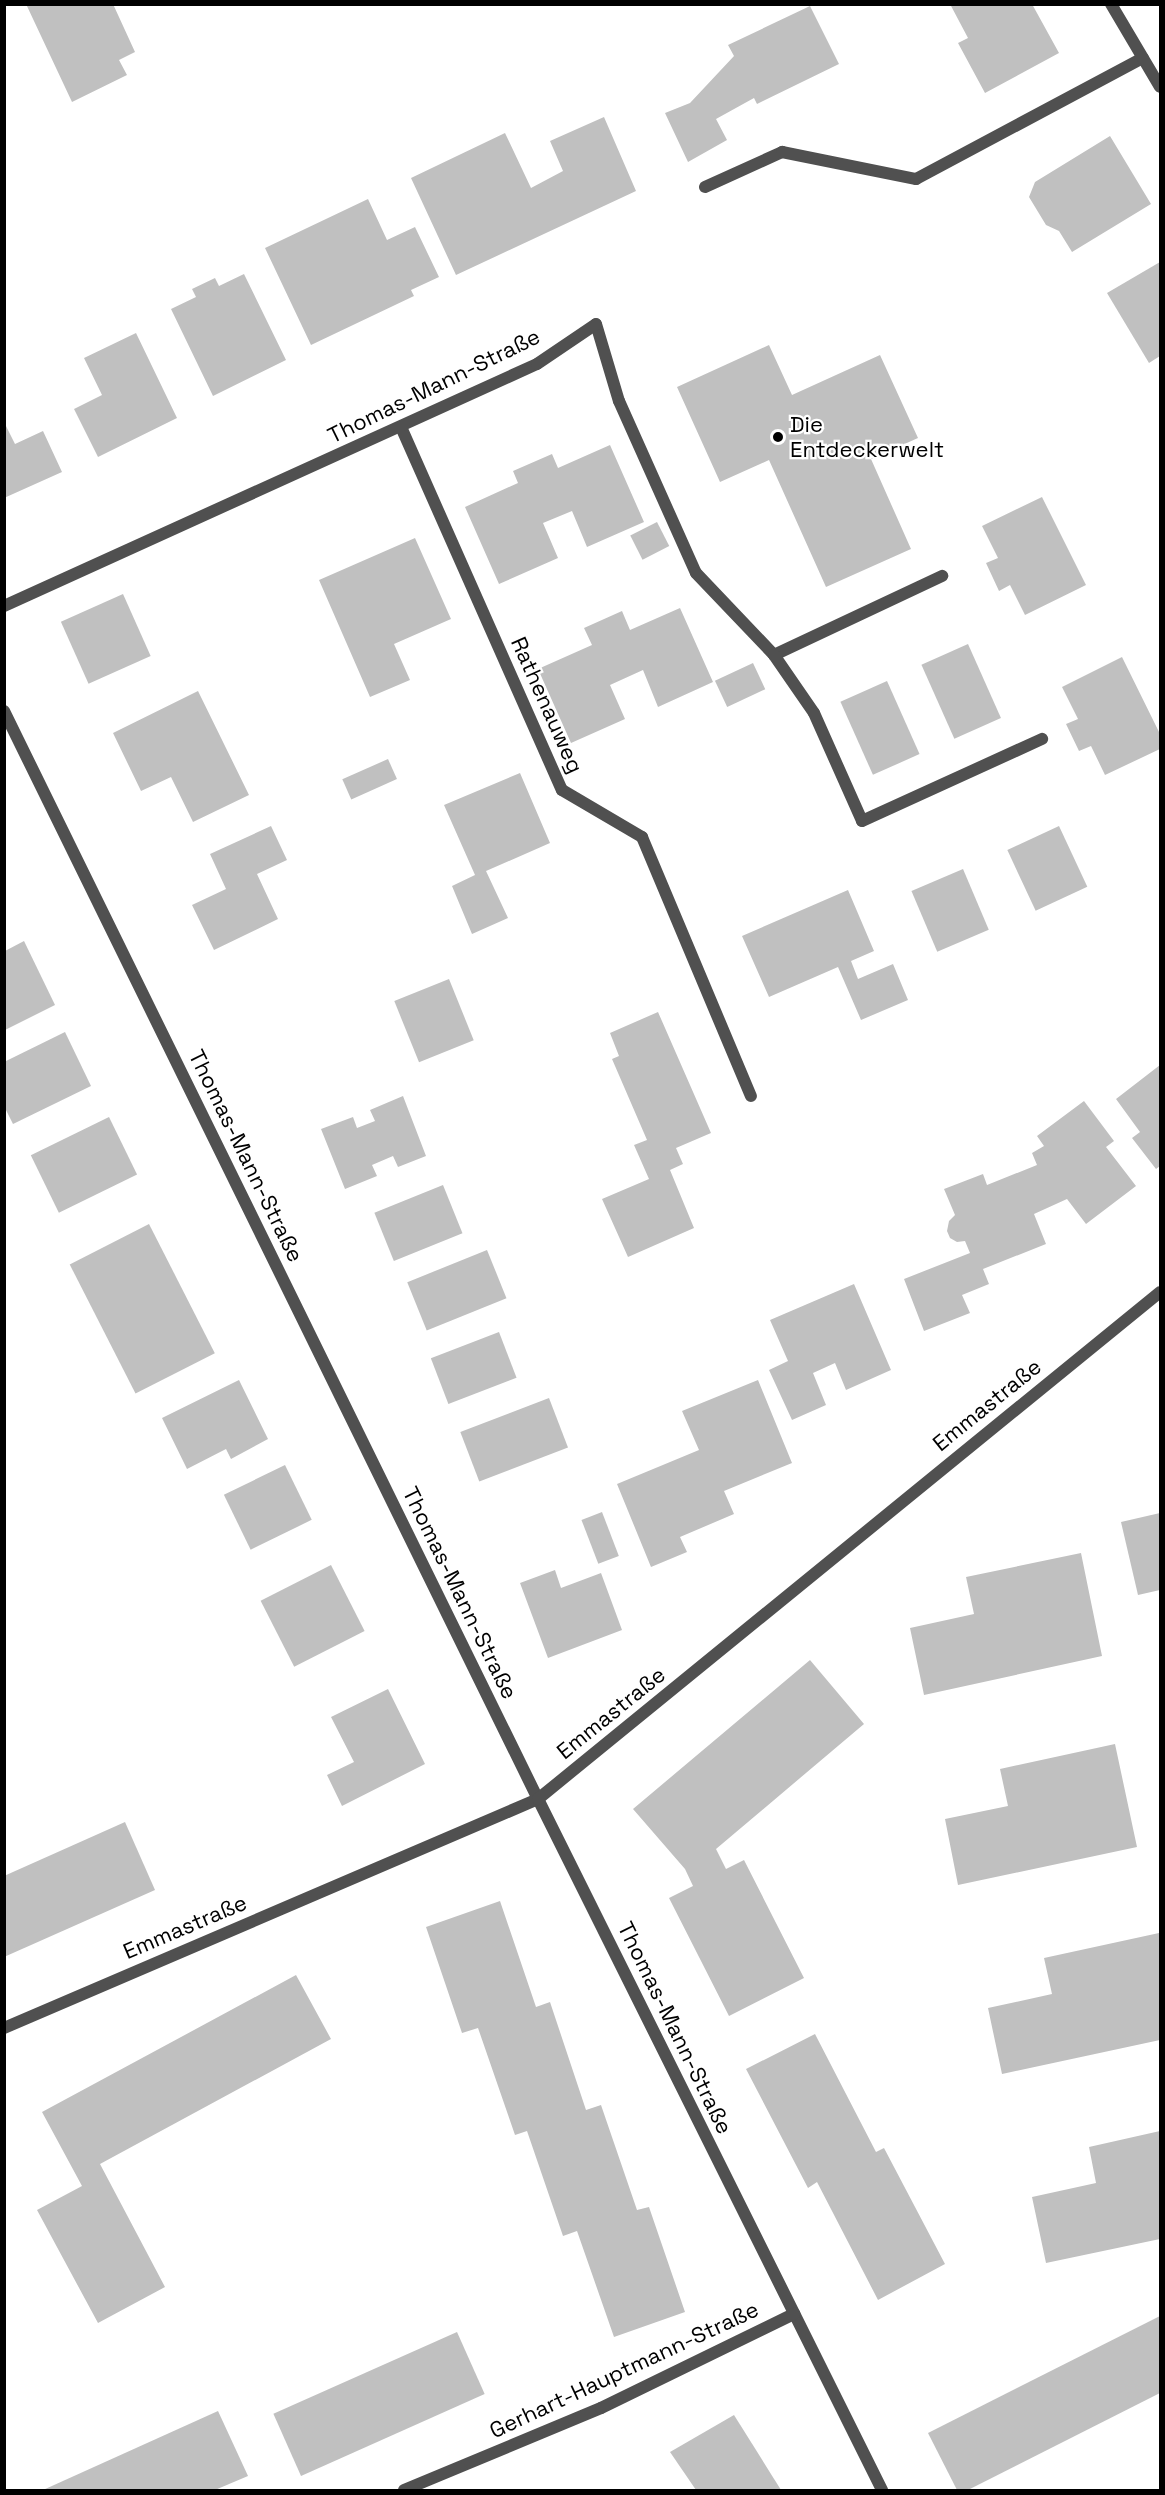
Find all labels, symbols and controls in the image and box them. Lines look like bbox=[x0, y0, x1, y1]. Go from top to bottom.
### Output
street label: Thomas-Mann-Straße bbox=[324, 323, 544, 449]
place label: Die Entdeckerwelt bbox=[790, 411, 944, 463]
marker: Die Entdeckerwelt bbox=[771, 430, 785, 444]
street label: Rathenauweg bbox=[505, 633, 589, 777]
street label: Thomas-Mann-Straße bbox=[183, 1046, 309, 1266]
street label: Emmastraße bbox=[928, 1353, 1046, 1457]
street label: Thomas-Mann-Straße bbox=[397, 1483, 523, 1703]
street label: Emmastraße bbox=[552, 1661, 670, 1765]
street label: Emmastraße bbox=[119, 1889, 251, 1965]
street label: Thomas-Mann-Straße bbox=[612, 1918, 738, 2138]
street label: Gerhart-Hauptmann-Straße bbox=[485, 2296, 763, 2444]

